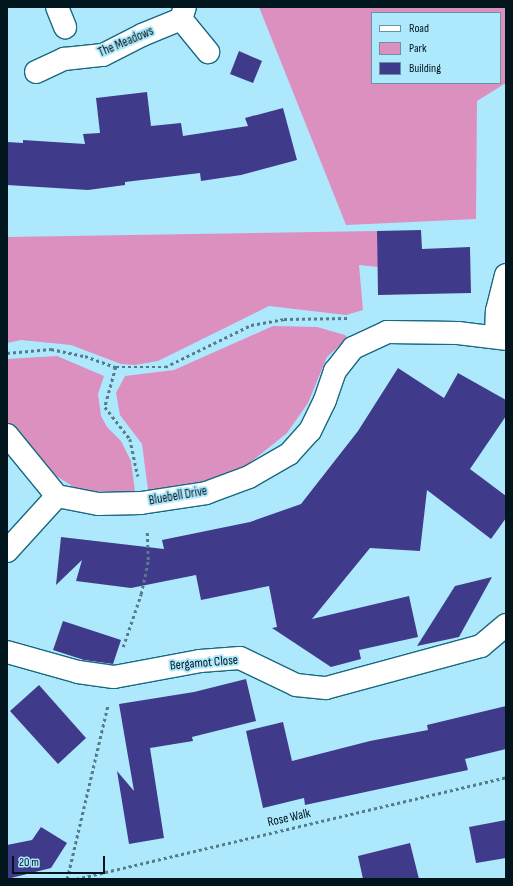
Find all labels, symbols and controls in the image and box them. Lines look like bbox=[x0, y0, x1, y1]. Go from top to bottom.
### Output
legend bbox=[371, 12, 501, 84]
text: Road bbox=[409, 21, 429, 36]
street label: The Meadows bbox=[96, 23, 156, 61]
text: Park bbox=[409, 41, 427, 56]
text: Building bbox=[409, 61, 441, 76]
street label: Bluebell Drive bbox=[148, 483, 208, 509]
street label: Bergamot Close bbox=[169, 652, 239, 674]
street label: Rose Walk bbox=[266, 805, 312, 831]
scale bar bbox=[14, 848, 107, 874]
text: 20 m bbox=[19, 855, 39, 870]

